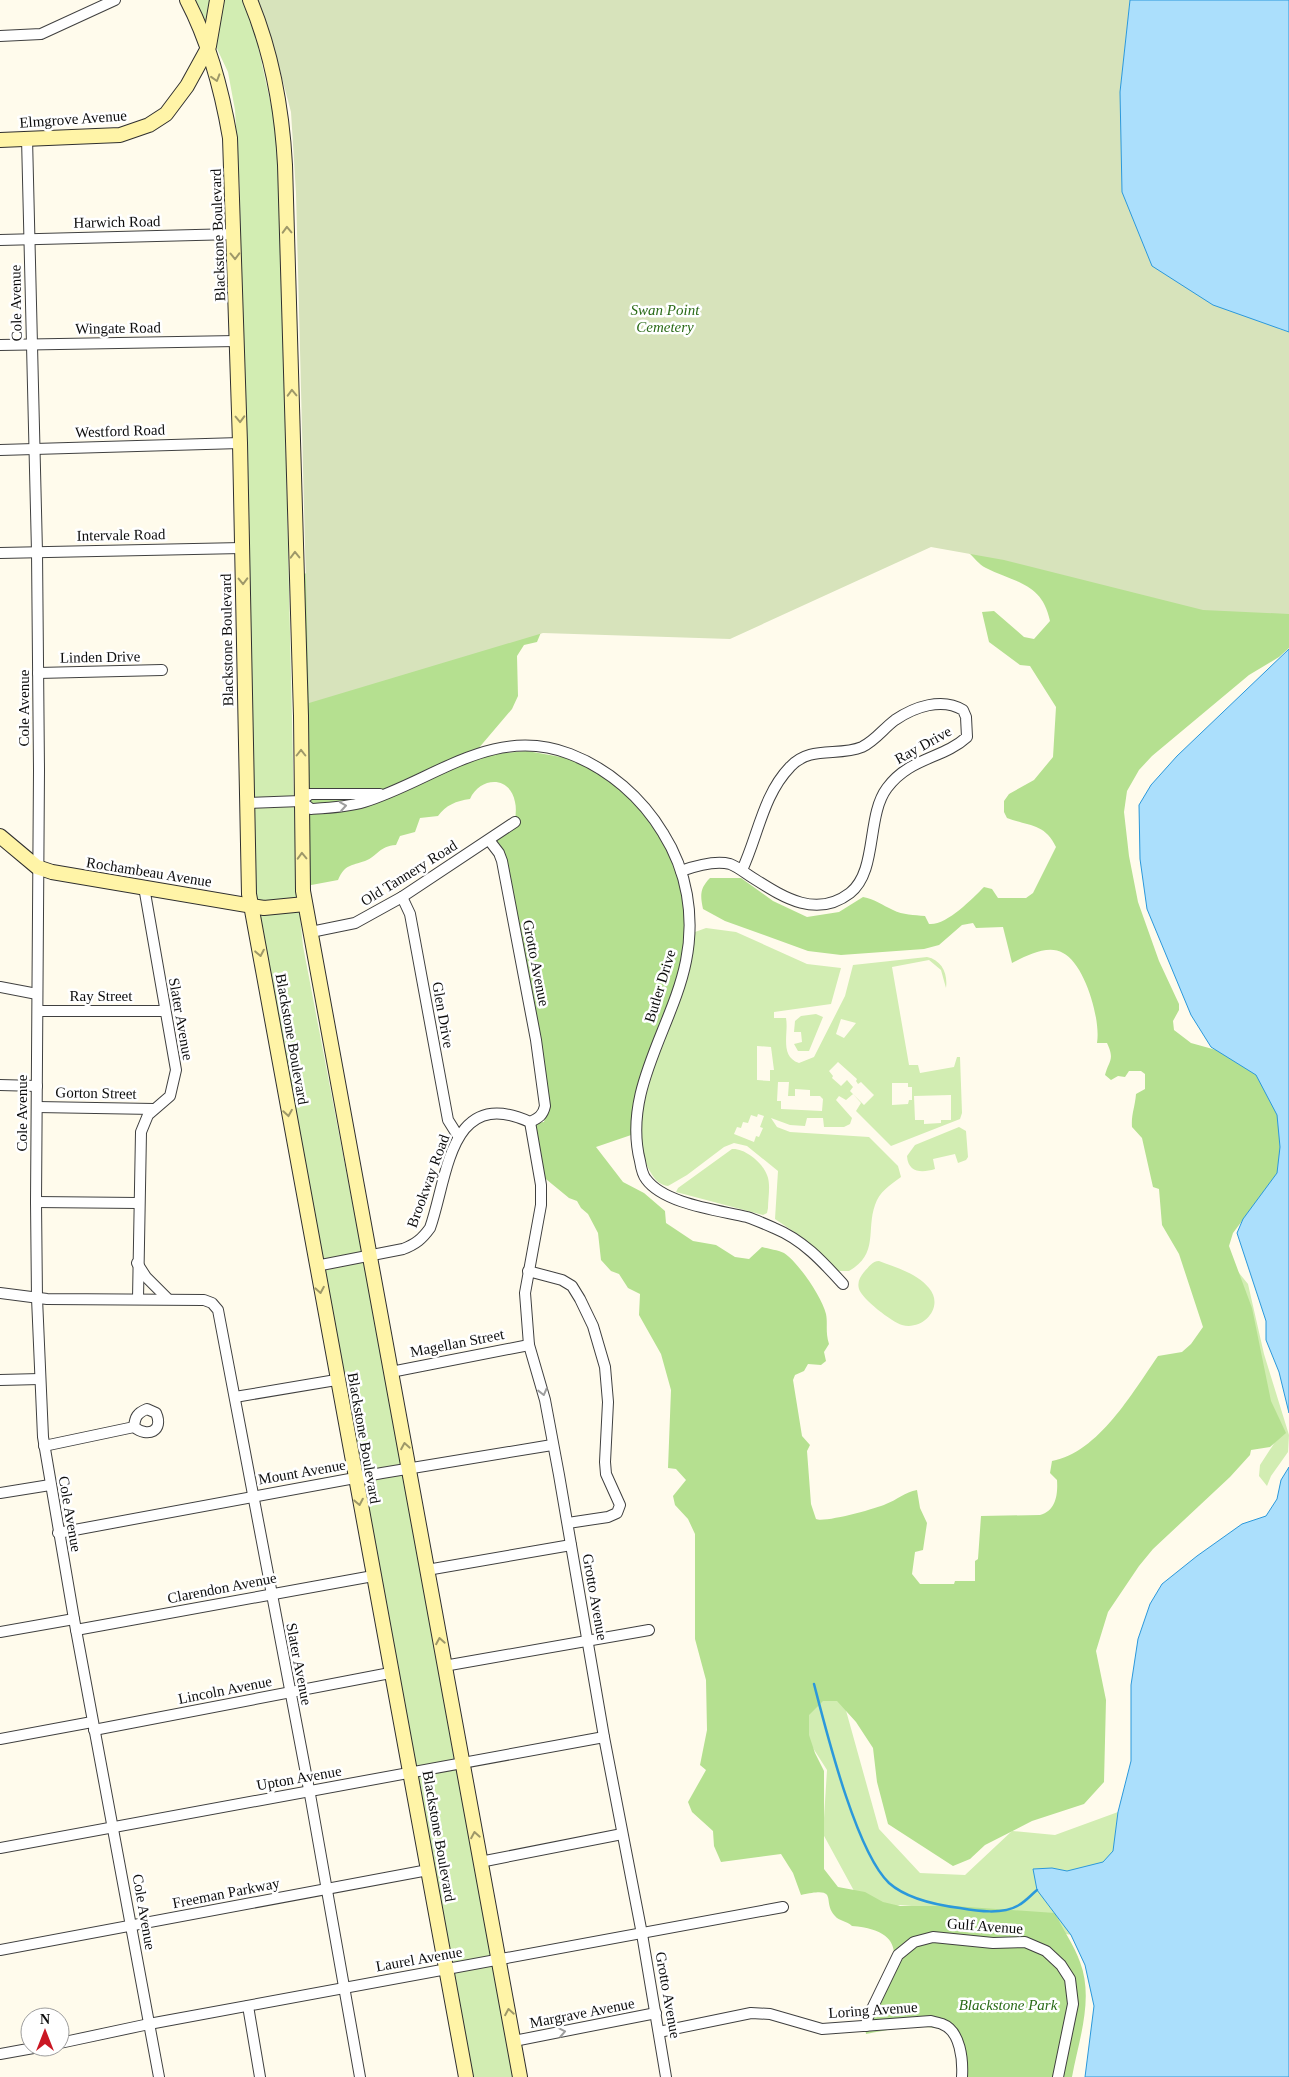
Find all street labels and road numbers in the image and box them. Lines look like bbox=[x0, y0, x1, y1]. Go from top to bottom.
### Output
street label: Elmgrove Avenue bbox=[19, 107, 128, 131]
street label: Blackstone Boulevard bbox=[208, 168, 228, 302]
street label: Harwich Road bbox=[73, 213, 161, 231]
street label: Cole Avenue bbox=[7, 264, 25, 342]
street label: Wingate Road bbox=[75, 319, 161, 337]
street label: Westford Road bbox=[75, 421, 166, 441]
street label: Intervale Road bbox=[77, 526, 166, 544]
street label: Blackstone Boulevard bbox=[218, 573, 236, 707]
street label: Linden Drive bbox=[60, 648, 141, 666]
street label: Cole Avenue bbox=[16, 669, 32, 746]
street label: Ray Drive bbox=[892, 723, 954, 767]
street label: Old Tannery Road bbox=[358, 837, 460, 909]
street label: Rochambeau Avenue bbox=[85, 854, 213, 890]
street label: Grotto Avenue bbox=[520, 918, 552, 1008]
street label: Butler Drive bbox=[641, 947, 679, 1024]
street label: Blackstone Boulevard bbox=[273, 972, 312, 1106]
street label: Slater Avenue bbox=[166, 977, 196, 1062]
street label: Glen Drive bbox=[429, 981, 457, 1050]
street label: Ray Street bbox=[70, 988, 133, 1004]
street label: Cole Avenue bbox=[14, 1074, 30, 1151]
street label: Gorton Street bbox=[55, 1084, 138, 1102]
street label: Brookway Road bbox=[404, 1132, 452, 1230]
street label: Magellan Street bbox=[409, 1326, 506, 1360]
street label: Blackstone Boulevard bbox=[345, 1371, 384, 1505]
street label: Mount Avenue bbox=[257, 1456, 347, 1488]
street label: Cole Avenue bbox=[55, 1475, 85, 1554]
street label: Grotto Avenue bbox=[580, 1552, 611, 1642]
street label: Clarendon Avenue bbox=[166, 1569, 278, 1606]
street label: Slater Avenue bbox=[283, 1622, 315, 1707]
street label: Lincoln Avenue bbox=[177, 1673, 274, 1707]
street label: Upton Avenue bbox=[255, 1763, 343, 1793]
street label: Blackstone Boulevard bbox=[420, 1769, 459, 1903]
street label: Cole Avenue bbox=[129, 1873, 159, 1952]
street label: Freeman Parkway bbox=[171, 1875, 281, 1911]
street label: Gulf Avenue bbox=[947, 1915, 1024, 1937]
street label: Laurel Avenue bbox=[374, 1943, 464, 1974]
street label: Grotto Avenue bbox=[653, 1950, 684, 2040]
street label: Margrave Avenue bbox=[528, 1995, 636, 2031]
street label: Loring Avenue bbox=[828, 1999, 918, 2021]

